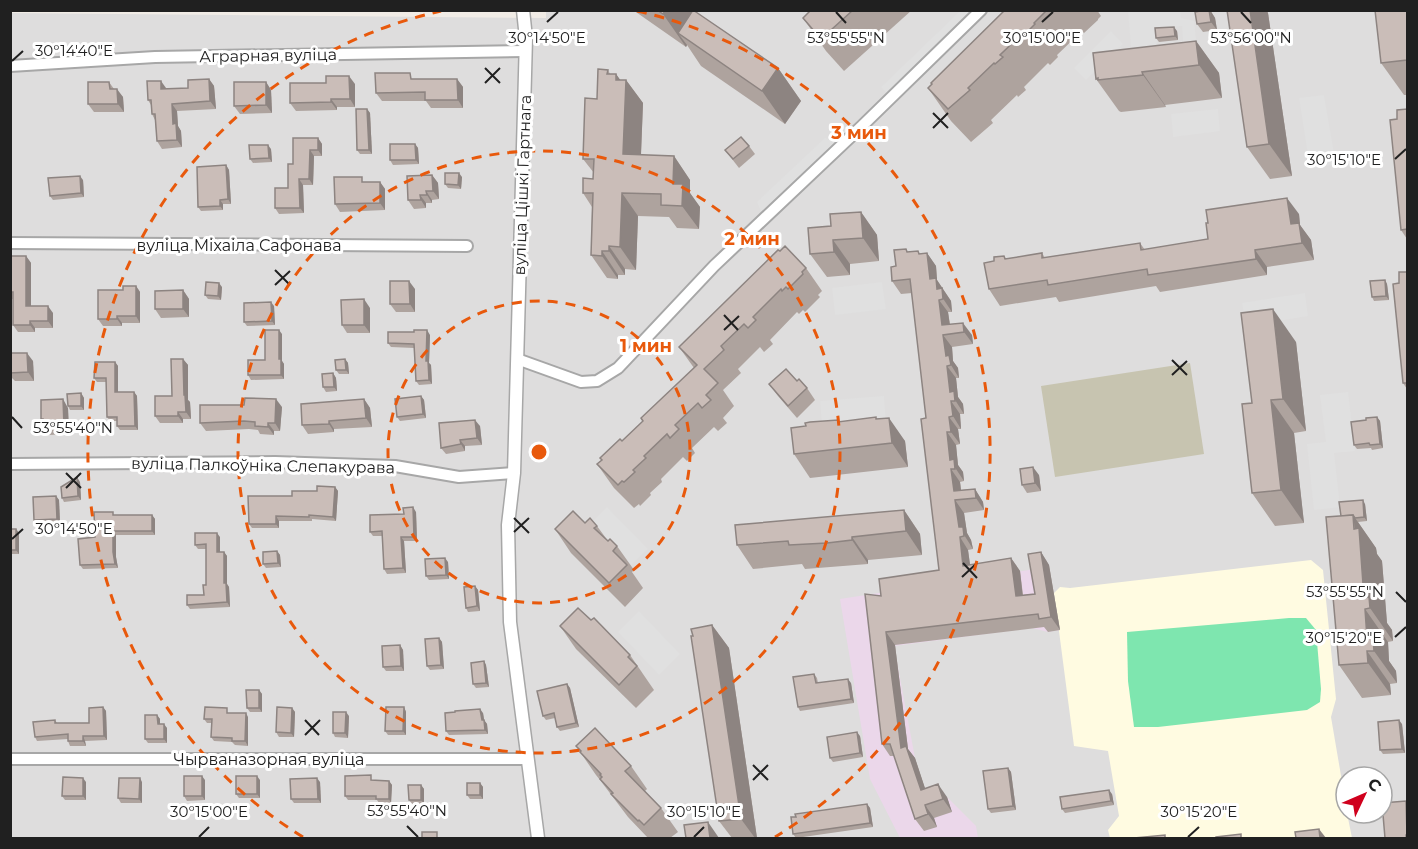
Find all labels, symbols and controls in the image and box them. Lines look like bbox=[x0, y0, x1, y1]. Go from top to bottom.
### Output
text: 30°14'50"E bbox=[508, 28, 586, 47]
text: 53°55'55"N bbox=[807, 28, 885, 47]
text: 30°15'00"E bbox=[1003, 28, 1081, 47]
text: 53°56'00"N bbox=[1210, 28, 1292, 47]
text: 30°14'40"E bbox=[35, 41, 113, 60]
street label: Аграрная вуліца bbox=[199, 45, 337, 66]
street label: вуліца Цішкі Гартнага bbox=[510, 94, 535, 276]
text: 3 мин bbox=[830, 122, 887, 144]
text: 30°15'10"E bbox=[1307, 150, 1381, 169]
text: 2 мин bbox=[724, 228, 780, 250]
street label: вуліца Міхаіла Сафонава bbox=[136, 236, 342, 255]
text: 1 мин bbox=[620, 335, 672, 357]
text: 53°55'40"N bbox=[33, 418, 113, 437]
centre of rings bbox=[529, 442, 549, 462]
street label: вуліца Палкоўніка Слепакурава bbox=[131, 454, 395, 477]
text: 30°14'50"E bbox=[35, 519, 113, 538]
text: 53°55'55"N bbox=[1306, 582, 1384, 601]
text: 30°15'20"E bbox=[1306, 628, 1382, 647]
street label: Чырваназорная вуліца bbox=[174, 750, 364, 769]
north arrow bbox=[1334, 765, 1394, 825]
text: С bbox=[1364, 774, 1386, 796]
text: 53°55'40"N bbox=[367, 801, 447, 820]
text: 30°15'00"E bbox=[170, 802, 248, 821]
text: 30°15'10"E bbox=[667, 802, 741, 821]
text: 30°15'20"E bbox=[1161, 802, 1237, 821]

